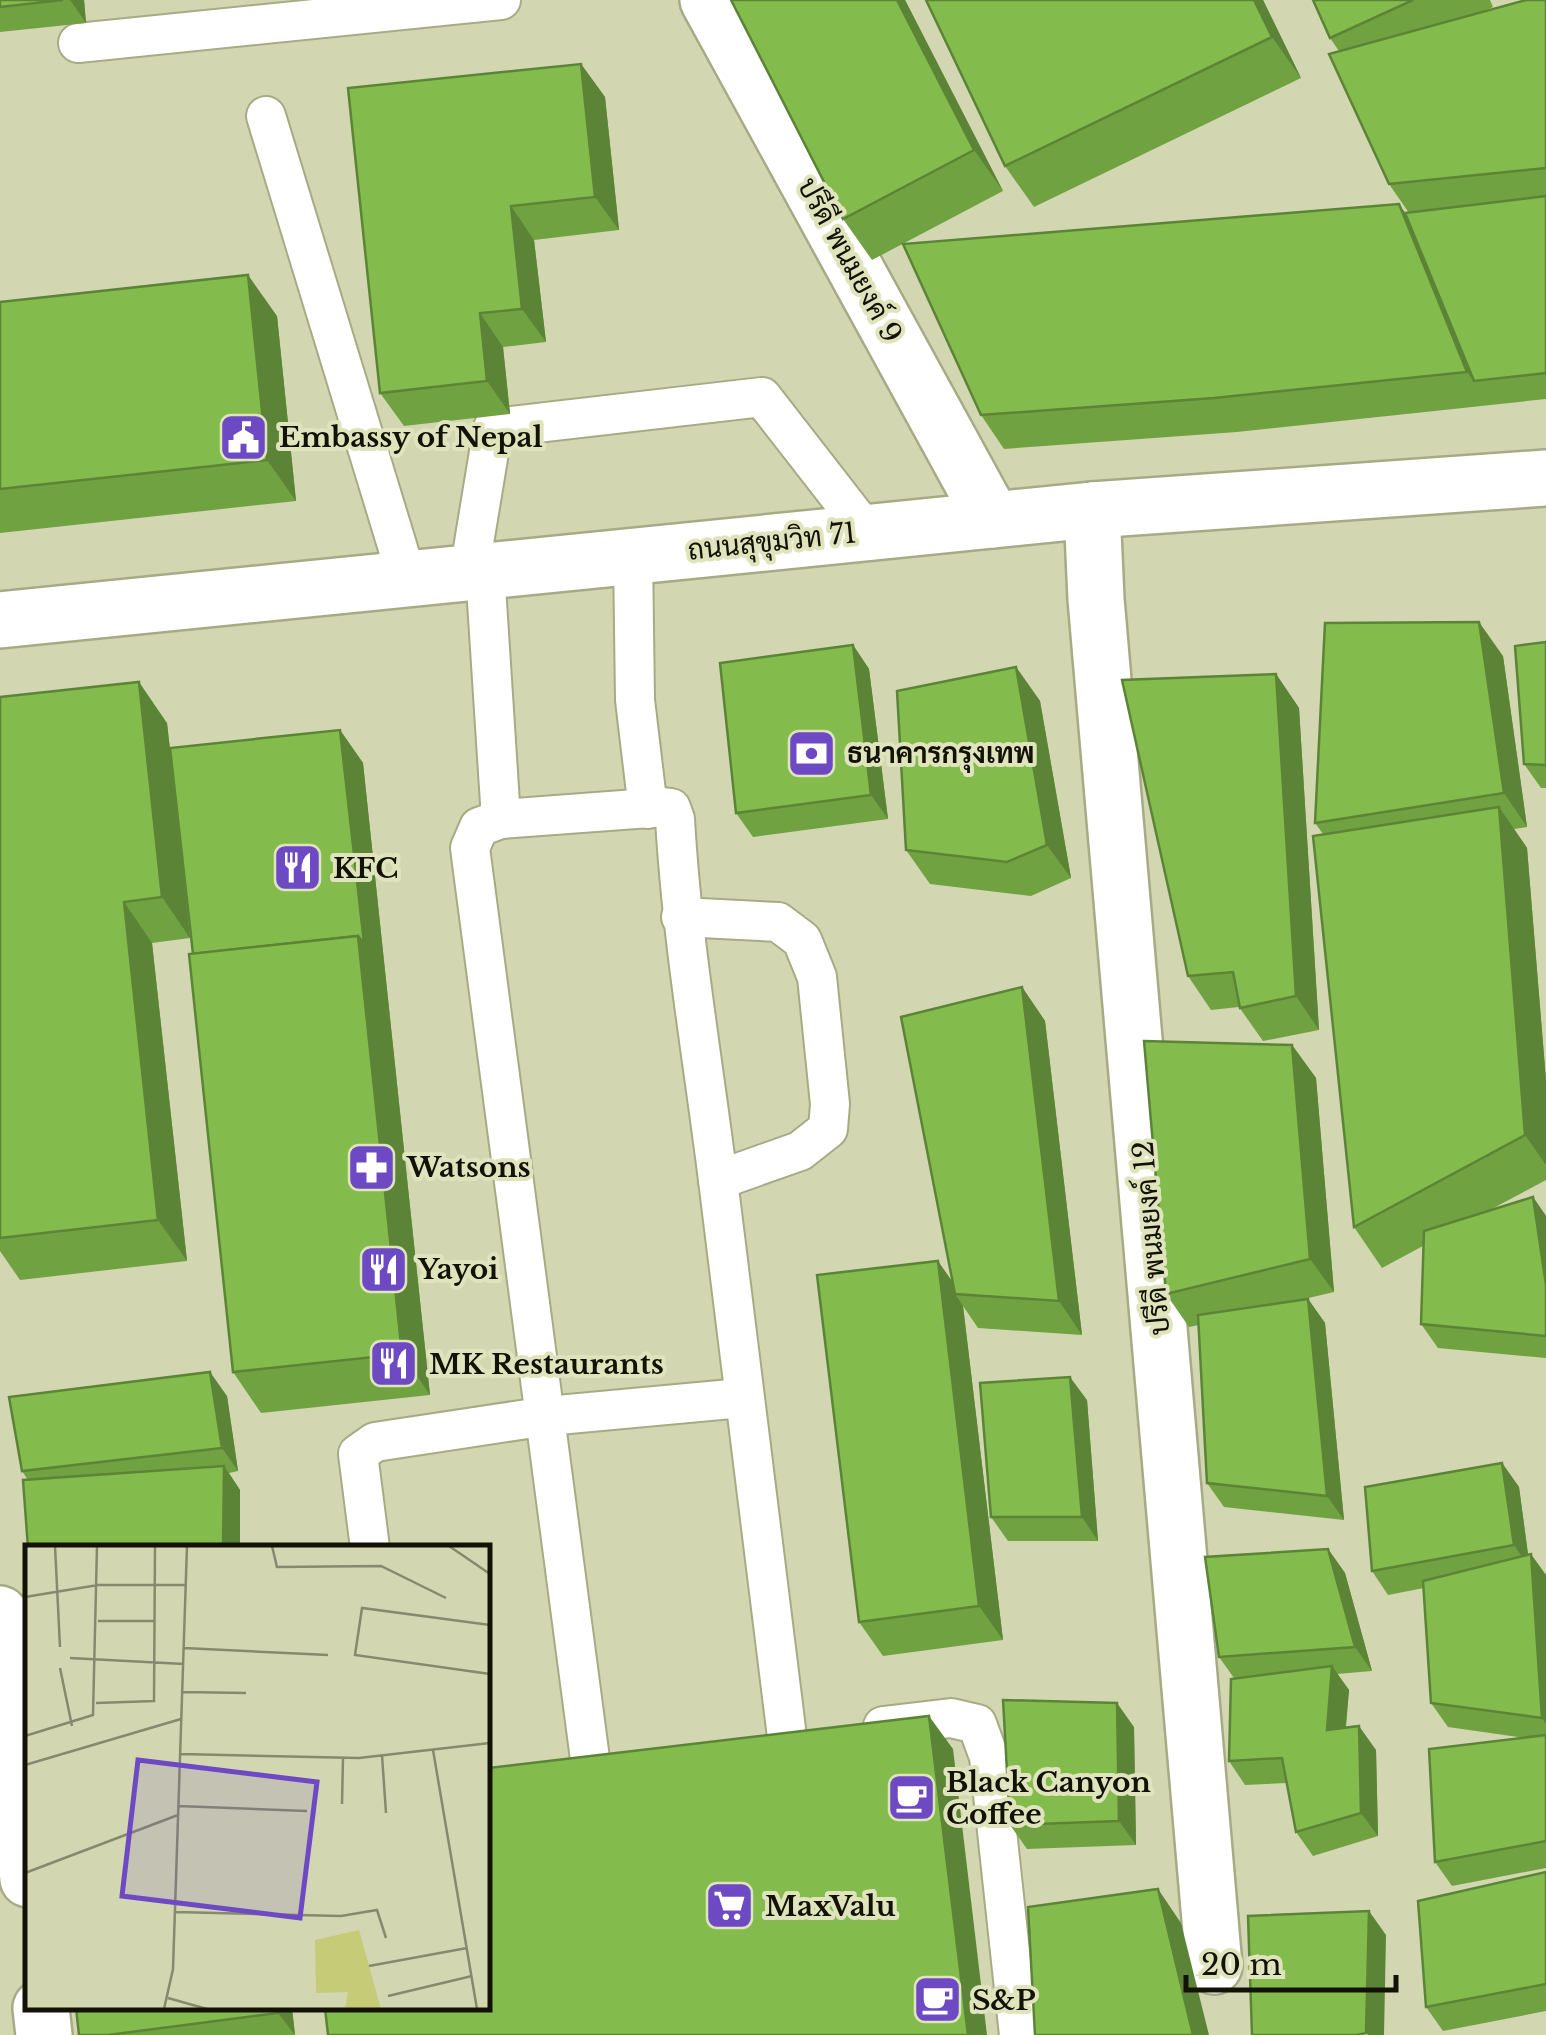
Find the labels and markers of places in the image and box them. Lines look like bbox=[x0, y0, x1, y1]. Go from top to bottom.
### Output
public building icon: Embassy of Nepal bbox=[218, 411, 270, 463]
place label: Embassy of Nepal bbox=[279, 420, 543, 455]
bank icon: ธนาคารกรุงเทพ bbox=[786, 727, 838, 779]
place label: ธนาคารกรุงเทพ bbox=[847, 736, 1035, 773]
restaurant icon: KFC bbox=[272, 842, 324, 894]
place label: KFC bbox=[333, 851, 398, 886]
pharmacy icon: Watsons bbox=[346, 1141, 398, 1193]
place label: Watsons bbox=[406, 1150, 531, 1185]
restaurant icon: Yayoi bbox=[357, 1243, 409, 1295]
place label: Yayoi bbox=[417, 1252, 498, 1287]
restaurant icon: MK Restaurants bbox=[368, 1338, 420, 1390]
place label: MK Restaurants bbox=[429, 1347, 664, 1382]
place label: Black Canyon Coffee bbox=[946, 1765, 1151, 1832]
cafe icon: Black Canyon Coffee bbox=[885, 1772, 937, 1824]
supermarket icon: MaxValu bbox=[704, 1880, 756, 1932]
place label: MaxValu bbox=[765, 1889, 896, 1924]
cafe icon: S&P bbox=[911, 1974, 963, 2026]
place label: S&P bbox=[972, 1983, 1036, 2018]

